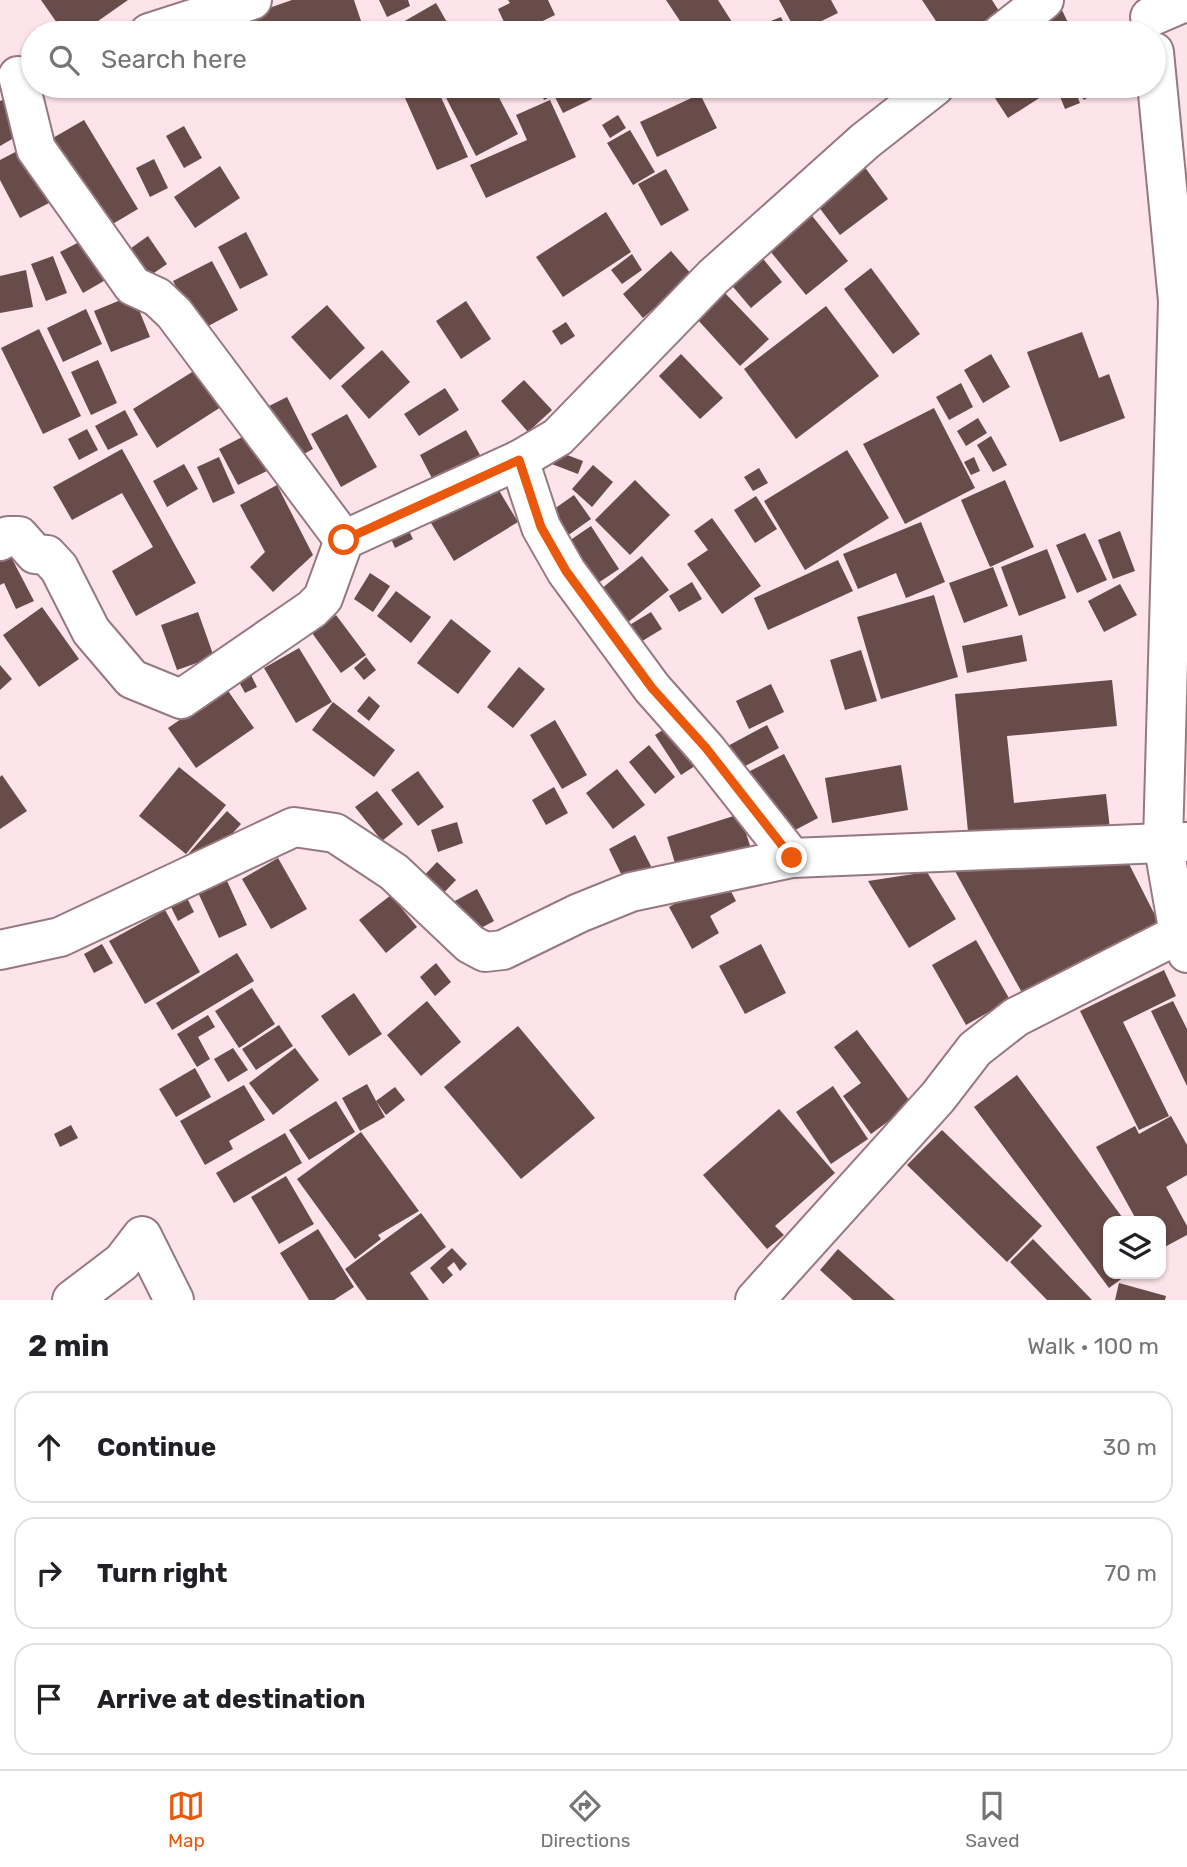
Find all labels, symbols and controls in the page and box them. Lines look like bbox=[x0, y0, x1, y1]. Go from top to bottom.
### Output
search box bbox=[21, 21, 1166, 98]
icon: search bbox=[45, 41, 83, 79]
text: Search here bbox=[101, 44, 247, 75]
route start bbox=[328, 524, 359, 555]
route end bbox=[776, 842, 807, 873]
map controls bbox=[1103, 1216, 1166, 1279]
button: layers bbox=[1103, 1216, 1166, 1279]
text: 2 min bbox=[28, 1328, 109, 1364]
text: Walk · 100 m bbox=[1027, 1332, 1159, 1360]
icon: ahead bbox=[30, 1428, 68, 1466]
text: Continue bbox=[97, 1432, 216, 1463]
text: 30 m bbox=[1102, 1433, 1157, 1461]
icon: right bbox=[30, 1554, 68, 1592]
text: Turn right bbox=[97, 1558, 227, 1589]
text: 70 m bbox=[1105, 1559, 1157, 1587]
icon: arrive bbox=[30, 1680, 68, 1718]
text: Arrive at destination bbox=[97, 1684, 365, 1715]
tab: Map bbox=[167, 1787, 205, 1852]
tab: Directions bbox=[540, 1787, 630, 1852]
tab: Saved bbox=[965, 1787, 1020, 1852]

